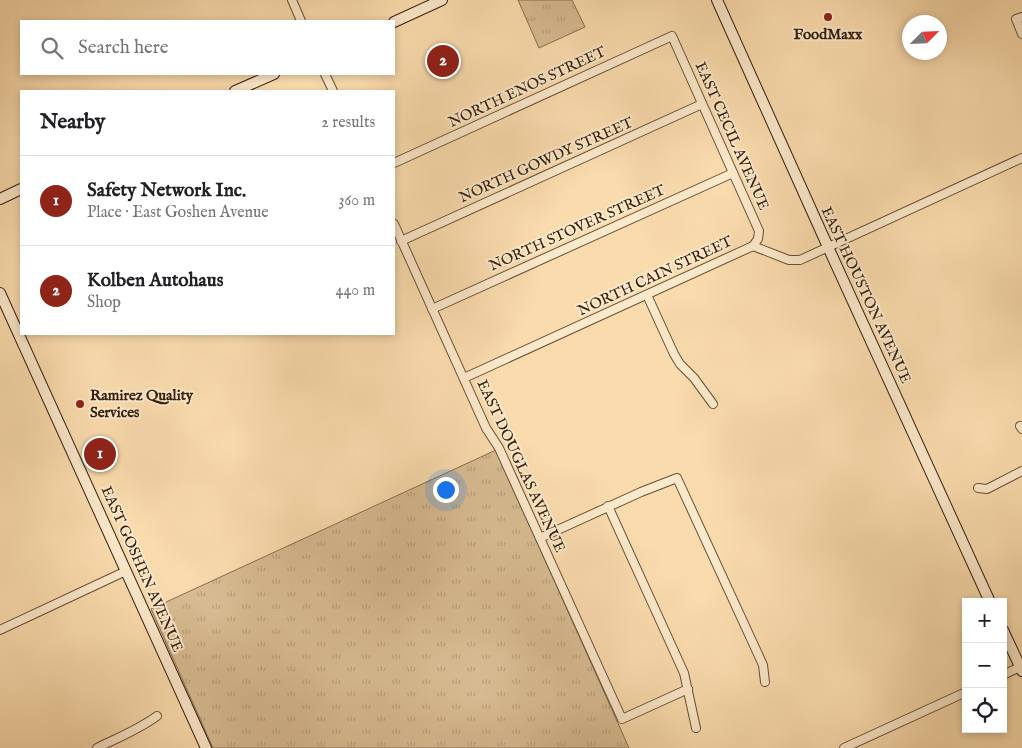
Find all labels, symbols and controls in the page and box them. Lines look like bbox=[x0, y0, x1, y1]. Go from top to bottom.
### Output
marker: FoodMaxx bbox=[822, 11, 834, 23]
north arrow bbox=[902, 15, 947, 60]
search box bbox=[20, 20, 395, 75]
place label: FoodMaxx bbox=[794, 25, 863, 44]
icon: search bbox=[38, 34, 66, 62]
text: Search here bbox=[78, 36, 169, 60]
pin: 2 bbox=[427, 42, 459, 80]
street label: NORTH ENOS STREET bbox=[445, 42, 609, 132]
street label: EAST CECIL AVENUE bbox=[691, 59, 773, 213]
text: Nearby bbox=[40, 109, 105, 136]
text: 2 results bbox=[321, 113, 375, 133]
street label: NORTH GOWDY STREET bbox=[456, 113, 636, 207]
text: Safety Network Inc. bbox=[87, 179, 246, 203]
street label: NORTH STOVER STREET bbox=[486, 181, 668, 275]
text: 1 bbox=[53, 191, 59, 211]
text: 360 m bbox=[339, 191, 375, 211]
text: Place · East Goshen Avenue bbox=[87, 203, 269, 223]
street label: EAST HOUSTON AVENUE bbox=[817, 204, 915, 386]
street label: NORTH CAIN STREET bbox=[575, 232, 735, 320]
text: Kolben Autohaus bbox=[87, 269, 223, 293]
text: 2 bbox=[52, 281, 60, 301]
text: 440 m bbox=[336, 281, 375, 301]
text: Shop bbox=[87, 293, 121, 313]
street label: EAST DOUGLAS AVENUE bbox=[473, 376, 569, 556]
place label: Ramirez Quality Services bbox=[90, 386, 194, 422]
marker: Ramirez Quality Services bbox=[74, 398, 86, 410]
pin: 1 bbox=[84, 435, 116, 473]
your location bbox=[433, 477, 459, 503]
street label: EAST GOSHEN AVENUE bbox=[97, 483, 187, 655]
map controls bbox=[962, 598, 1007, 733]
button: + bbox=[962, 598, 1007, 643]
button: − bbox=[962, 643, 1007, 688]
button: locate bbox=[962, 688, 1007, 733]

